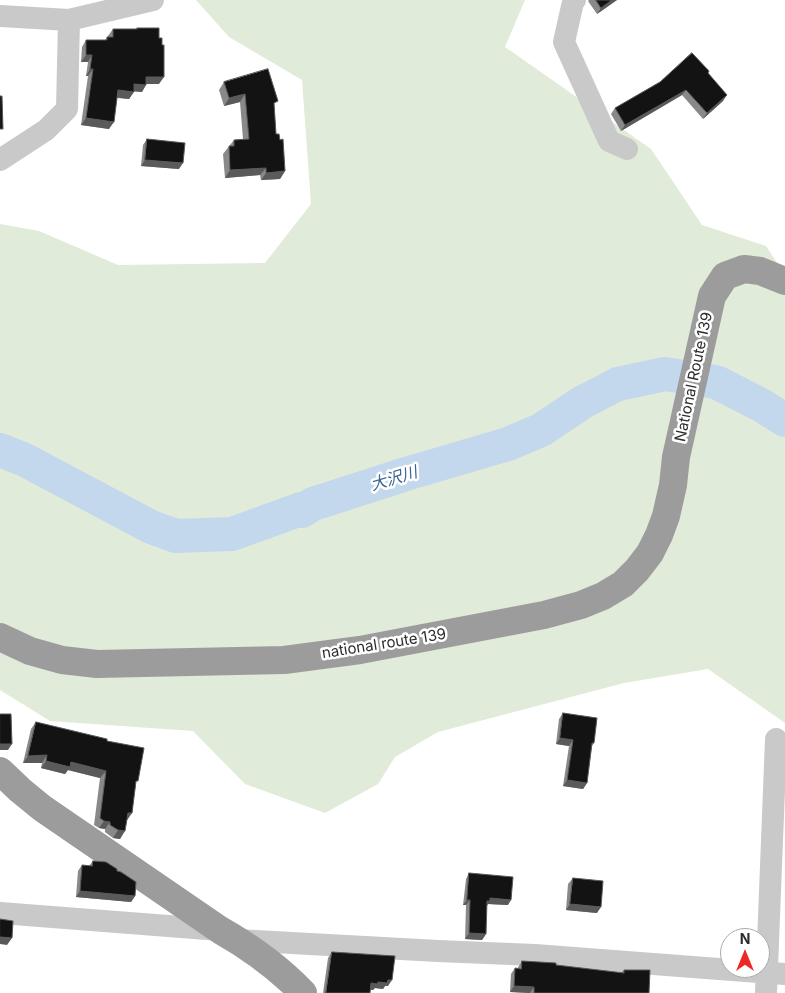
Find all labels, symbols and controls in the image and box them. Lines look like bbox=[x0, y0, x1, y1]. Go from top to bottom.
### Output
street label: National Route 139 bbox=[671, 311, 717, 443]
water label: 大沢川 bbox=[368, 463, 420, 495]
street label: national route 139 bbox=[321, 625, 447, 663]
north arrow bbox=[720, 928, 770, 978]
text: N bbox=[740, 930, 750, 947]

